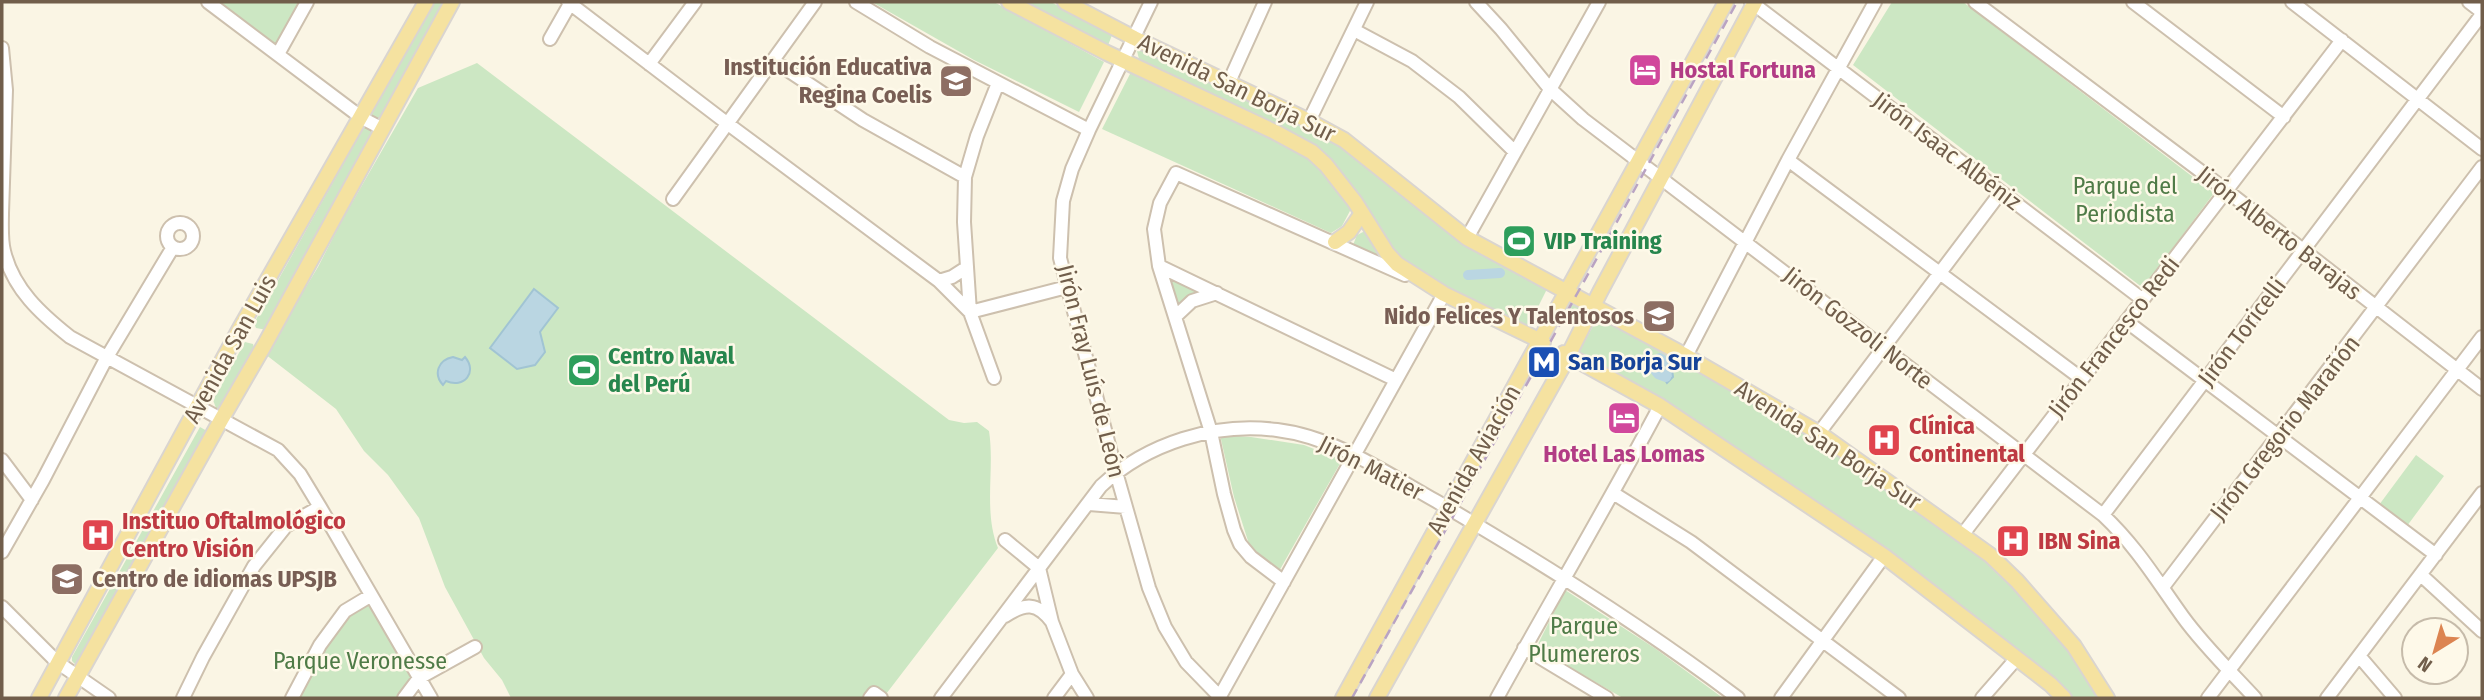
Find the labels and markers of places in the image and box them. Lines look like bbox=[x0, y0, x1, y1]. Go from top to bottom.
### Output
hotel icon: Hostal Fortuna bbox=[1626, 51, 1664, 89]
place label: Institución Educativa Regina Coelis bbox=[724, 53, 932, 109]
place label: Hostal Fortuna bbox=[1670, 56, 1816, 84]
school or university icon: Institución Educativa Regina Coelis bbox=[937, 62, 975, 100]
sports icon: VIP Training bbox=[1500, 222, 1538, 260]
place label: VIP Training bbox=[1543, 227, 1662, 255]
school or university icon: Nido Felices Y Talentosos bbox=[1640, 297, 1678, 335]
place label: Nido Felices Y Talentosos bbox=[1384, 302, 1634, 330]
place label: Centro Naval del Perú bbox=[608, 342, 735, 398]
metro station icon: San Borja Sur bbox=[1525, 343, 1563, 381]
place label: San Borja Sur bbox=[1568, 348, 1702, 376]
sports icon: Centro Naval del Perú bbox=[565, 351, 603, 389]
hotel icon: Hotel Las Lomas bbox=[1605, 399, 1643, 437]
place label: Clínica Continental bbox=[1909, 412, 2025, 468]
hospital icon: Clínica Continental bbox=[1865, 421, 1903, 459]
place label: Hotel Las Lomas bbox=[1543, 440, 1705, 468]
place label: Instituo Oftalmológico Centro Visión bbox=[122, 507, 346, 563]
hospital icon: Instituo Oftalmológico Centro Visión bbox=[79, 516, 117, 554]
hospital icon: IBN Sina bbox=[1994, 522, 2032, 560]
place label: IBN Sina bbox=[2038, 527, 2120, 555]
school or university icon: Centro de idiomas UPSJB bbox=[48, 560, 86, 598]
place label: Centro de idiomas UPSJB bbox=[92, 565, 337, 593]

